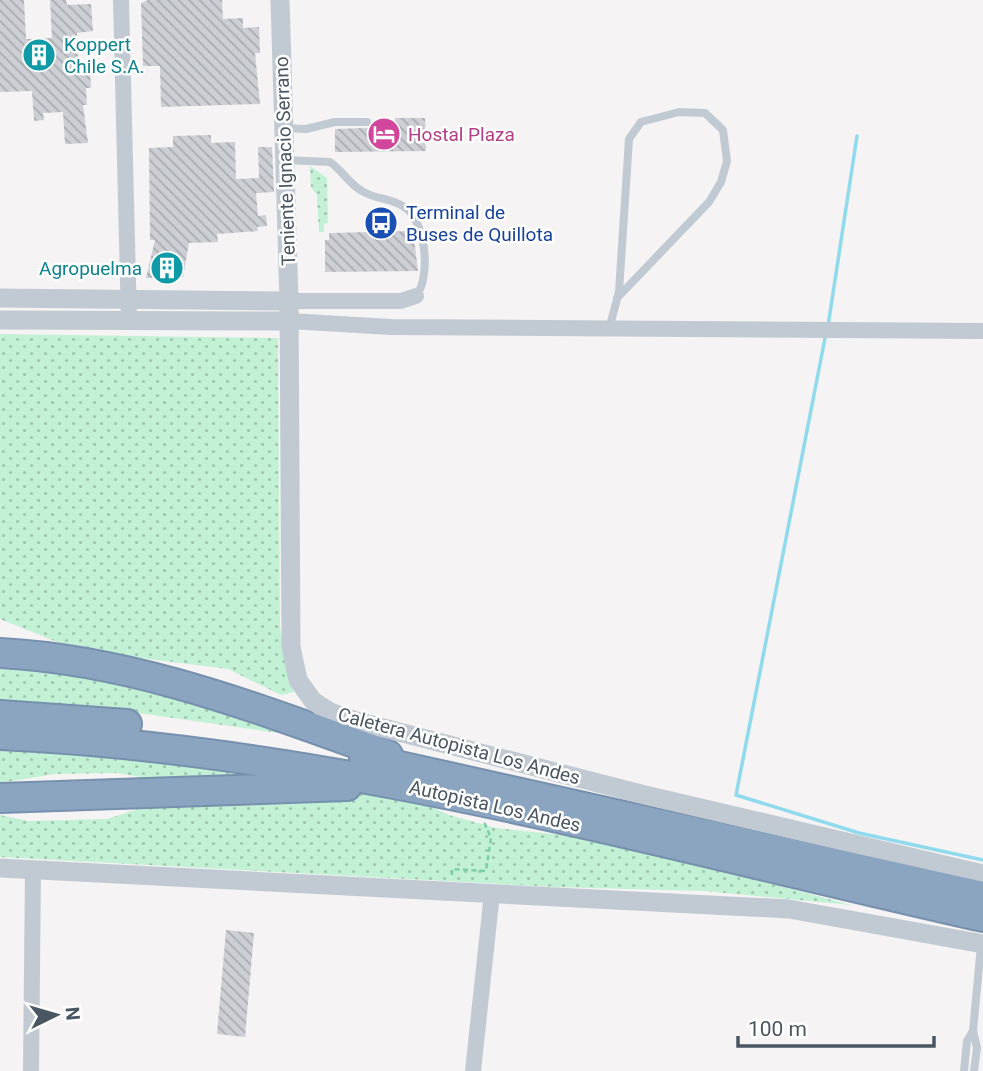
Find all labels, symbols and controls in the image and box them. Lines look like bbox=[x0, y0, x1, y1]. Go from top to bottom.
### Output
place label: Koppert Chile S.A. bbox=[64, 33, 145, 78]
building icon: Koppert Chile S.A. bbox=[20, 36, 58, 74]
street label: Teniente Ignacio Serrano bbox=[270, 56, 300, 266]
hotel icon: Hostal Plaza bbox=[365, 115, 403, 153]
place label: Hostal Plaza bbox=[408, 123, 515, 146]
place label: Terminal de Buses de Quillota bbox=[406, 201, 553, 246]
bus stop icon: Terminal de Buses de Quillota bbox=[362, 204, 400, 242]
building icon: Agropuelma bbox=[148, 249, 186, 287]
place label: Agropuelma bbox=[39, 257, 142, 280]
street label: Caletera Autopista Los Andes bbox=[335, 703, 583, 789]
street label: Autopista Los Andes bbox=[407, 775, 583, 837]
north arrow bbox=[21, 980, 91, 1050]
scale bar bbox=[738, 1004, 934, 1048]
text: N bbox=[60, 1006, 84, 1021]
text: 100 m bbox=[748, 1017, 807, 1041]

